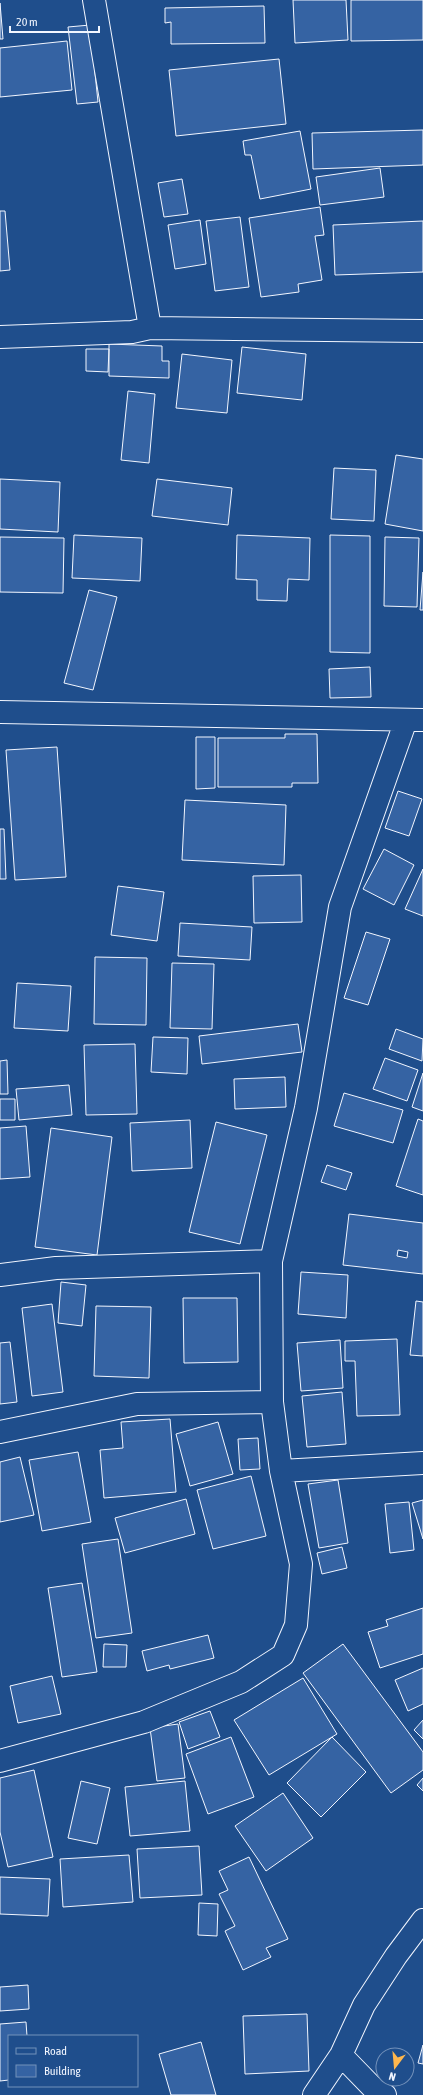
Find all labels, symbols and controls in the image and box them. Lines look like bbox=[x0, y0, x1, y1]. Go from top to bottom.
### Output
scale bar bbox=[10, 8, 99, 34]
text: 20 m bbox=[16, 15, 38, 29]
legend bbox=[8, 2035, 138, 2087]
text: Road bbox=[44, 2044, 67, 2058]
north arrow bbox=[375, 2047, 415, 2087]
text: Building bbox=[44, 2064, 82, 2078]
text: N bbox=[387, 2070, 397, 2083]

